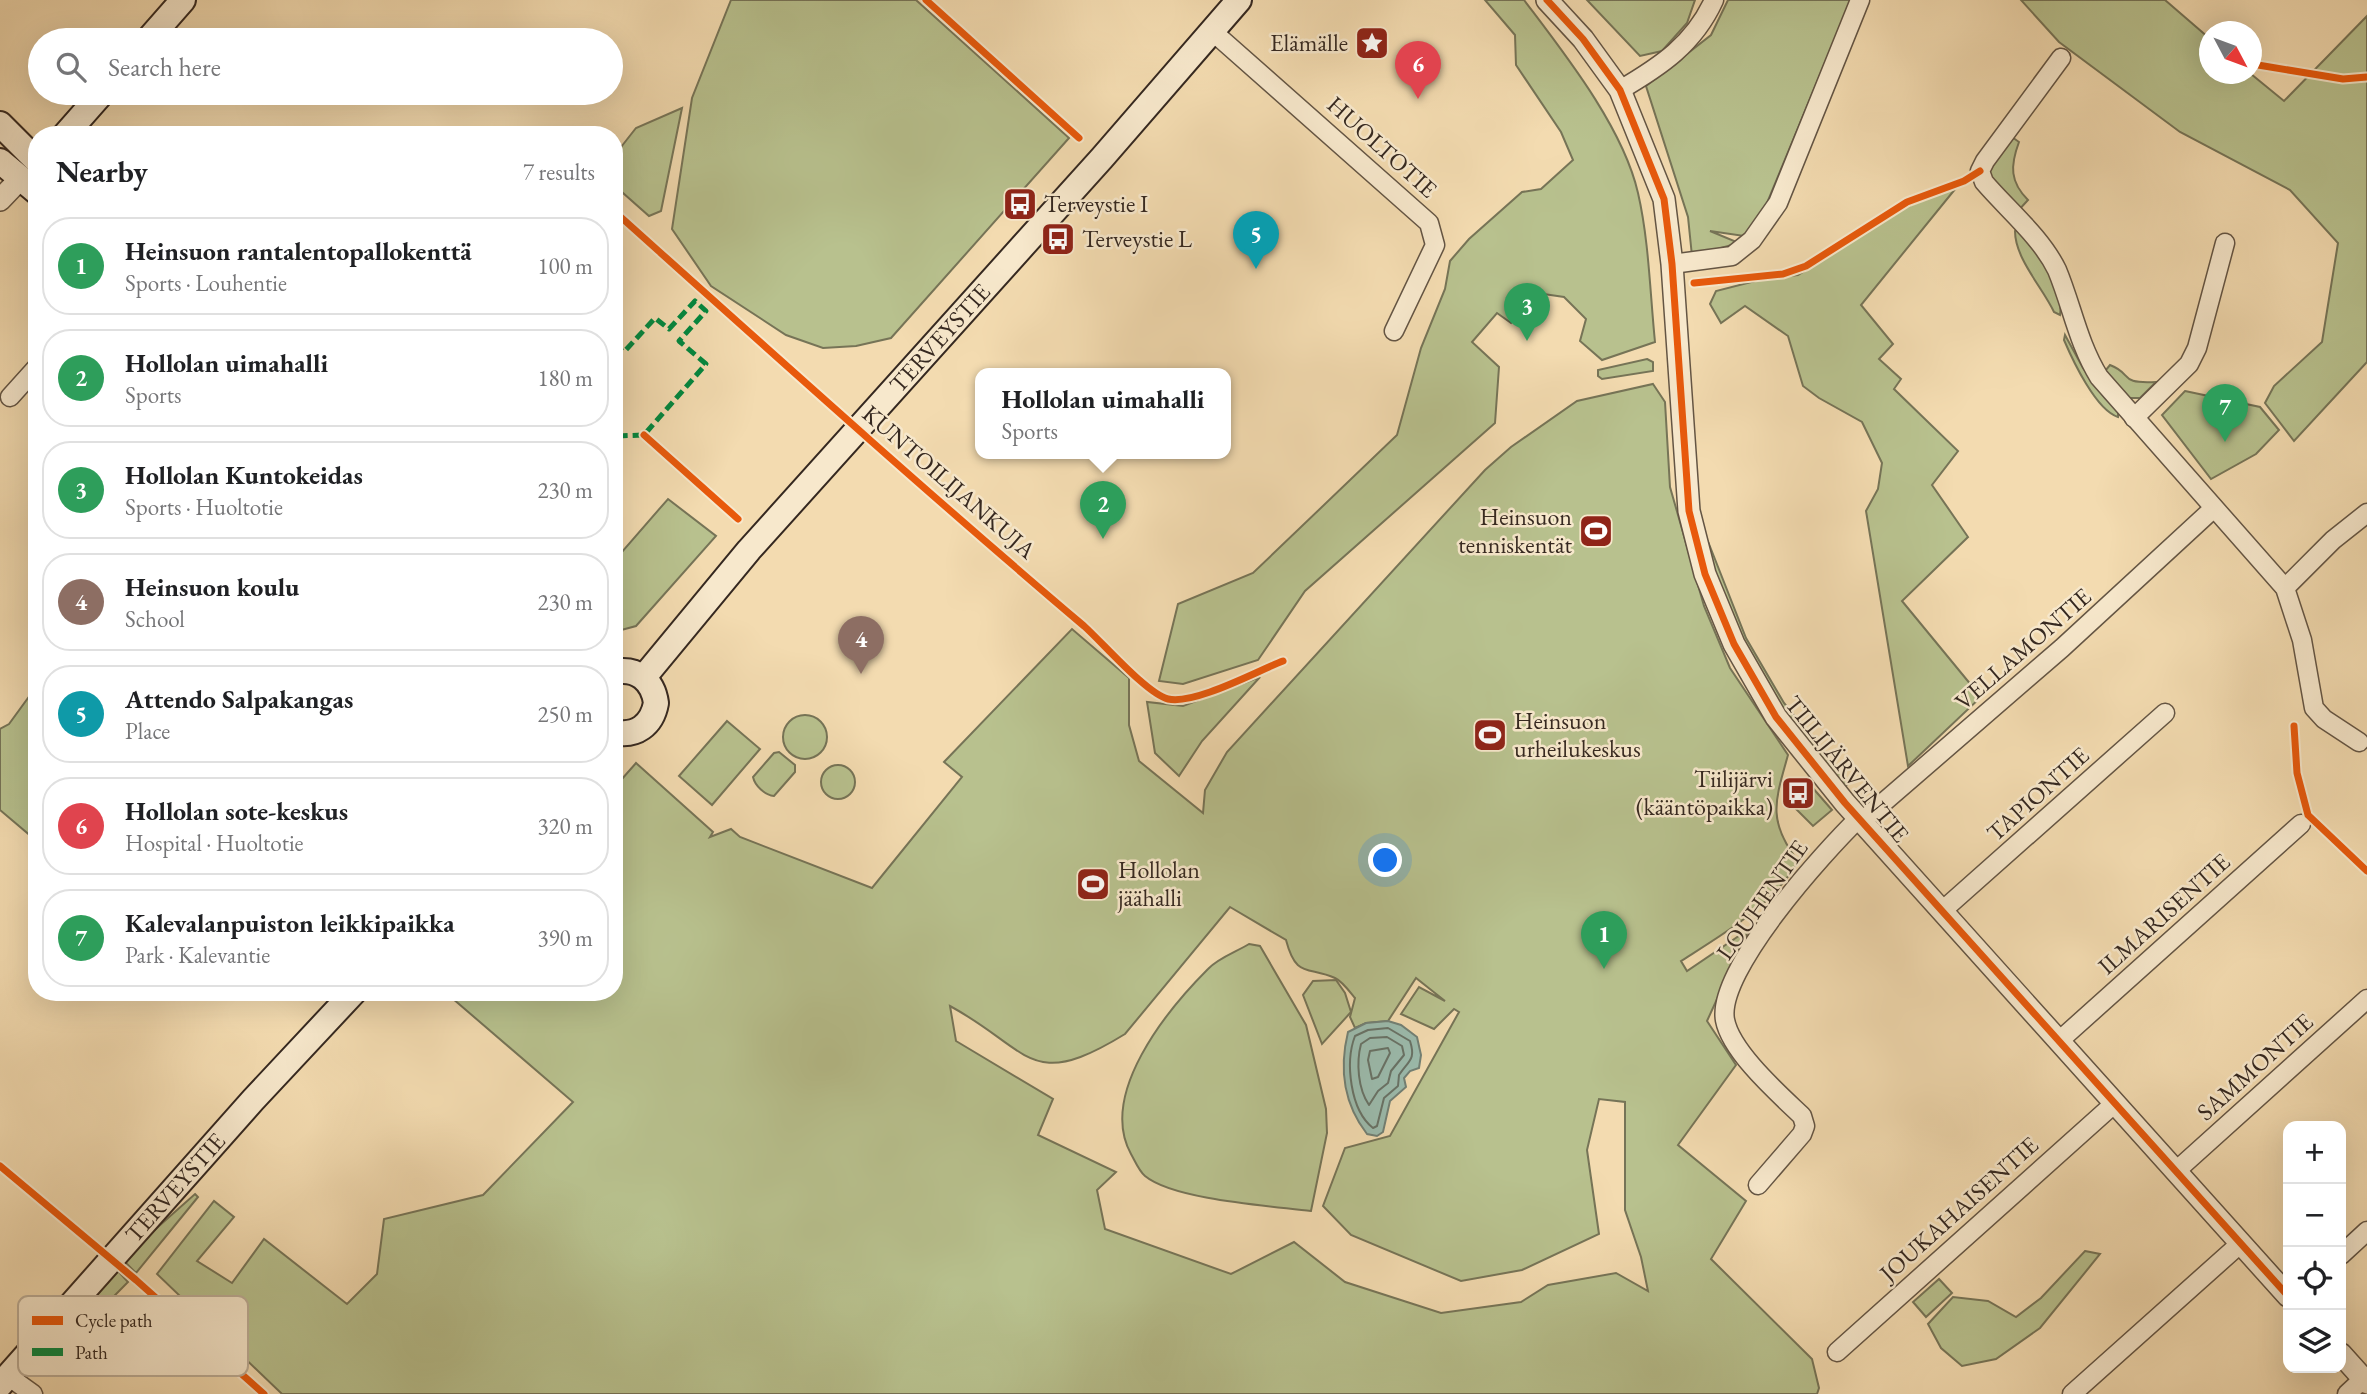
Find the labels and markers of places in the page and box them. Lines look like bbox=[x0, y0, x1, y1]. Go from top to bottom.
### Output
place icon: Elämälle bbox=[1353, 24, 1391, 62]
place label: Elämälle bbox=[1270, 27, 1348, 58]
pin: 6 bbox=[1395, 41, 1441, 99]
bus stop icon: Terveystie I bbox=[1001, 185, 1039, 223]
place label: Terveystie I bbox=[1044, 188, 1148, 219]
pin: 5 bbox=[1233, 211, 1279, 269]
bus stop icon: Terveystie L bbox=[1039, 220, 1077, 258]
place label: Terveystie L bbox=[1082, 223, 1192, 254]
pin: 3 bbox=[1504, 283, 1550, 341]
pin: 7 bbox=[2202, 384, 2248, 442]
pin: 2 bbox=[1080, 481, 1126, 539]
place label: Heinsuon tenniskentät bbox=[1458, 501, 1572, 560]
sports icon: Heinsuon tenniskentät bbox=[1577, 512, 1615, 550]
pin: 4 bbox=[838, 616, 884, 674]
place label: Heinsuon urheilukeskus bbox=[1514, 705, 1641, 764]
sports icon: Heinsuon urheilukeskus bbox=[1471, 716, 1509, 754]
place label: Tiilijärvi (kääntöpaikka) bbox=[1636, 763, 1773, 822]
bus stop icon: Tiilijärvi (kääntöpaikka) bbox=[1779, 774, 1817, 812]
place label: Hollolan jäähalli bbox=[1117, 854, 1200, 913]
sports icon: Hollolan jäähalli bbox=[1074, 865, 1112, 903]
pin: 1 bbox=[1581, 911, 1627, 969]

